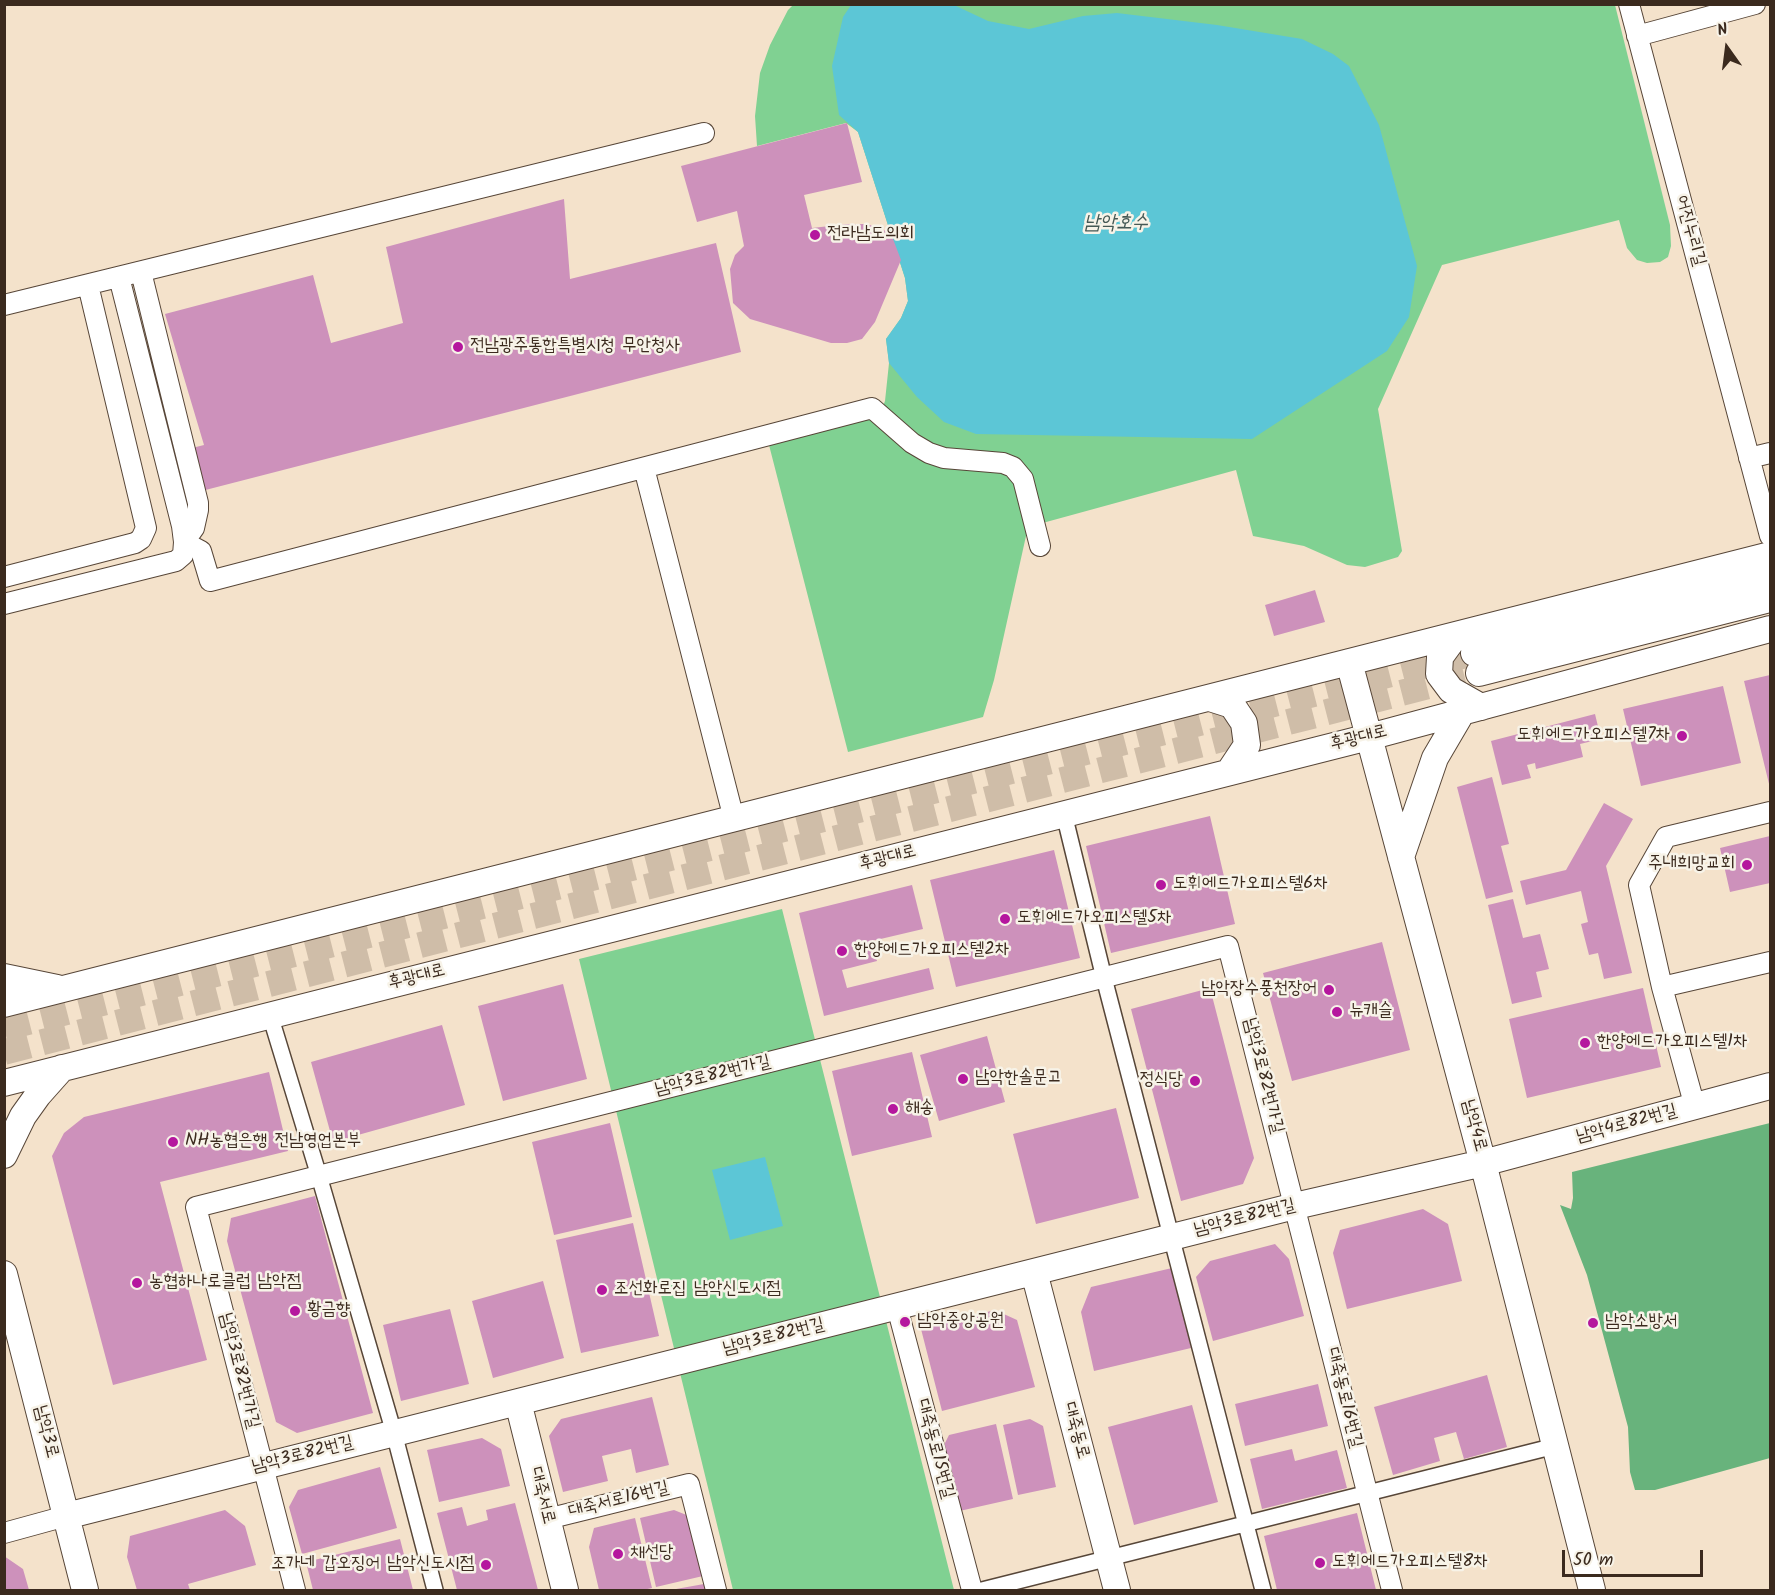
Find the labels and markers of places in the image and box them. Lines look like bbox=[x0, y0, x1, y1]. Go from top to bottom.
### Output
place label: 전라남도의회 bbox=[827, 224, 914, 246]
marker: 전라남도의회 bbox=[808, 228, 822, 242]
place label: 전남광주통합특별시청 무안청사 bbox=[470, 336, 680, 358]
marker: 전남광주통합특별시청 무안청사 bbox=[451, 340, 465, 354]
place label: 도휘에드가오피스텔7차 bbox=[1517, 725, 1670, 747]
marker: 도휘에드가오피스텔7차 bbox=[1675, 729, 1689, 743]
place label: 주내희망교회 bbox=[1648, 854, 1735, 876]
marker: 주내희망교회 bbox=[1740, 858, 1754, 872]
place label: 도휘에드가오피스텔6차 bbox=[1173, 874, 1328, 896]
marker: 도휘에드가오피스텔6차 bbox=[1154, 878, 1168, 892]
place label: 도휘에드가오피스텔5차 bbox=[1017, 908, 1172, 930]
marker: 도휘에드가오피스텔5차 bbox=[998, 912, 1012, 926]
place label: 한양에드가오피스텔2차 bbox=[854, 940, 1009, 962]
marker: 한양에드가오피스텔2차 bbox=[835, 944, 849, 958]
place label: 남악장수풍천장어 bbox=[1201, 979, 1317, 1001]
marker: 남악장수풍천장어 bbox=[1322, 983, 1336, 997]
place label: 뉴캐슬 bbox=[1349, 1001, 1392, 1023]
marker: 뉴캐슬 bbox=[1330, 1005, 1344, 1019]
place label: 한양에드가오피스텔1차 bbox=[1597, 1032, 1747, 1054]
marker: 한양에드가오피스텔1차 bbox=[1578, 1036, 1592, 1050]
place label: 남악한솔문고 bbox=[975, 1068, 1062, 1090]
place label: 정식당 bbox=[1140, 1070, 1183, 1092]
marker: 남악한솔문고 bbox=[956, 1072, 970, 1086]
marker: 정식당 bbox=[1188, 1074, 1202, 1088]
place label: 해송 bbox=[905, 1098, 934, 1120]
marker: 해송 bbox=[886, 1102, 900, 1116]
place label: NH농협은행 전남영업본부 bbox=[185, 1131, 361, 1153]
marker: NH농협은행 전남영업본부 bbox=[166, 1135, 180, 1149]
place label: 농협하나로클럽 남악점 bbox=[149, 1272, 301, 1294]
marker: 농협하나로클럽 남악점 bbox=[130, 1276, 144, 1290]
place label: 조선화로집 남악신도시점 bbox=[614, 1279, 781, 1301]
marker: 조선화로집 남악신도시점 bbox=[595, 1283, 609, 1297]
place label: 황금향 bbox=[307, 1300, 350, 1322]
marker: 황금향 bbox=[288, 1304, 302, 1318]
place label: 남악중앙공원 bbox=[917, 1311, 1004, 1333]
place label: 남악소방서 bbox=[1605, 1312, 1677, 1334]
marker: 남악중앙공원 bbox=[898, 1315, 912, 1329]
marker: 남악소방서 bbox=[1586, 1316, 1600, 1330]
place label: 채선당 bbox=[630, 1543, 673, 1565]
marker: 채선당 bbox=[611, 1547, 625, 1561]
place label: 도휘에드가오피스텔8차 bbox=[1332, 1552, 1488, 1574]
place label: 조가네 갑오징어 남악신도시점 bbox=[271, 1554, 474, 1576]
marker: 도휘에드가오피스텔8차 bbox=[1313, 1556, 1327, 1570]
marker: 조가네 갑오징어 남악신도시점 bbox=[479, 1558, 493, 1572]

